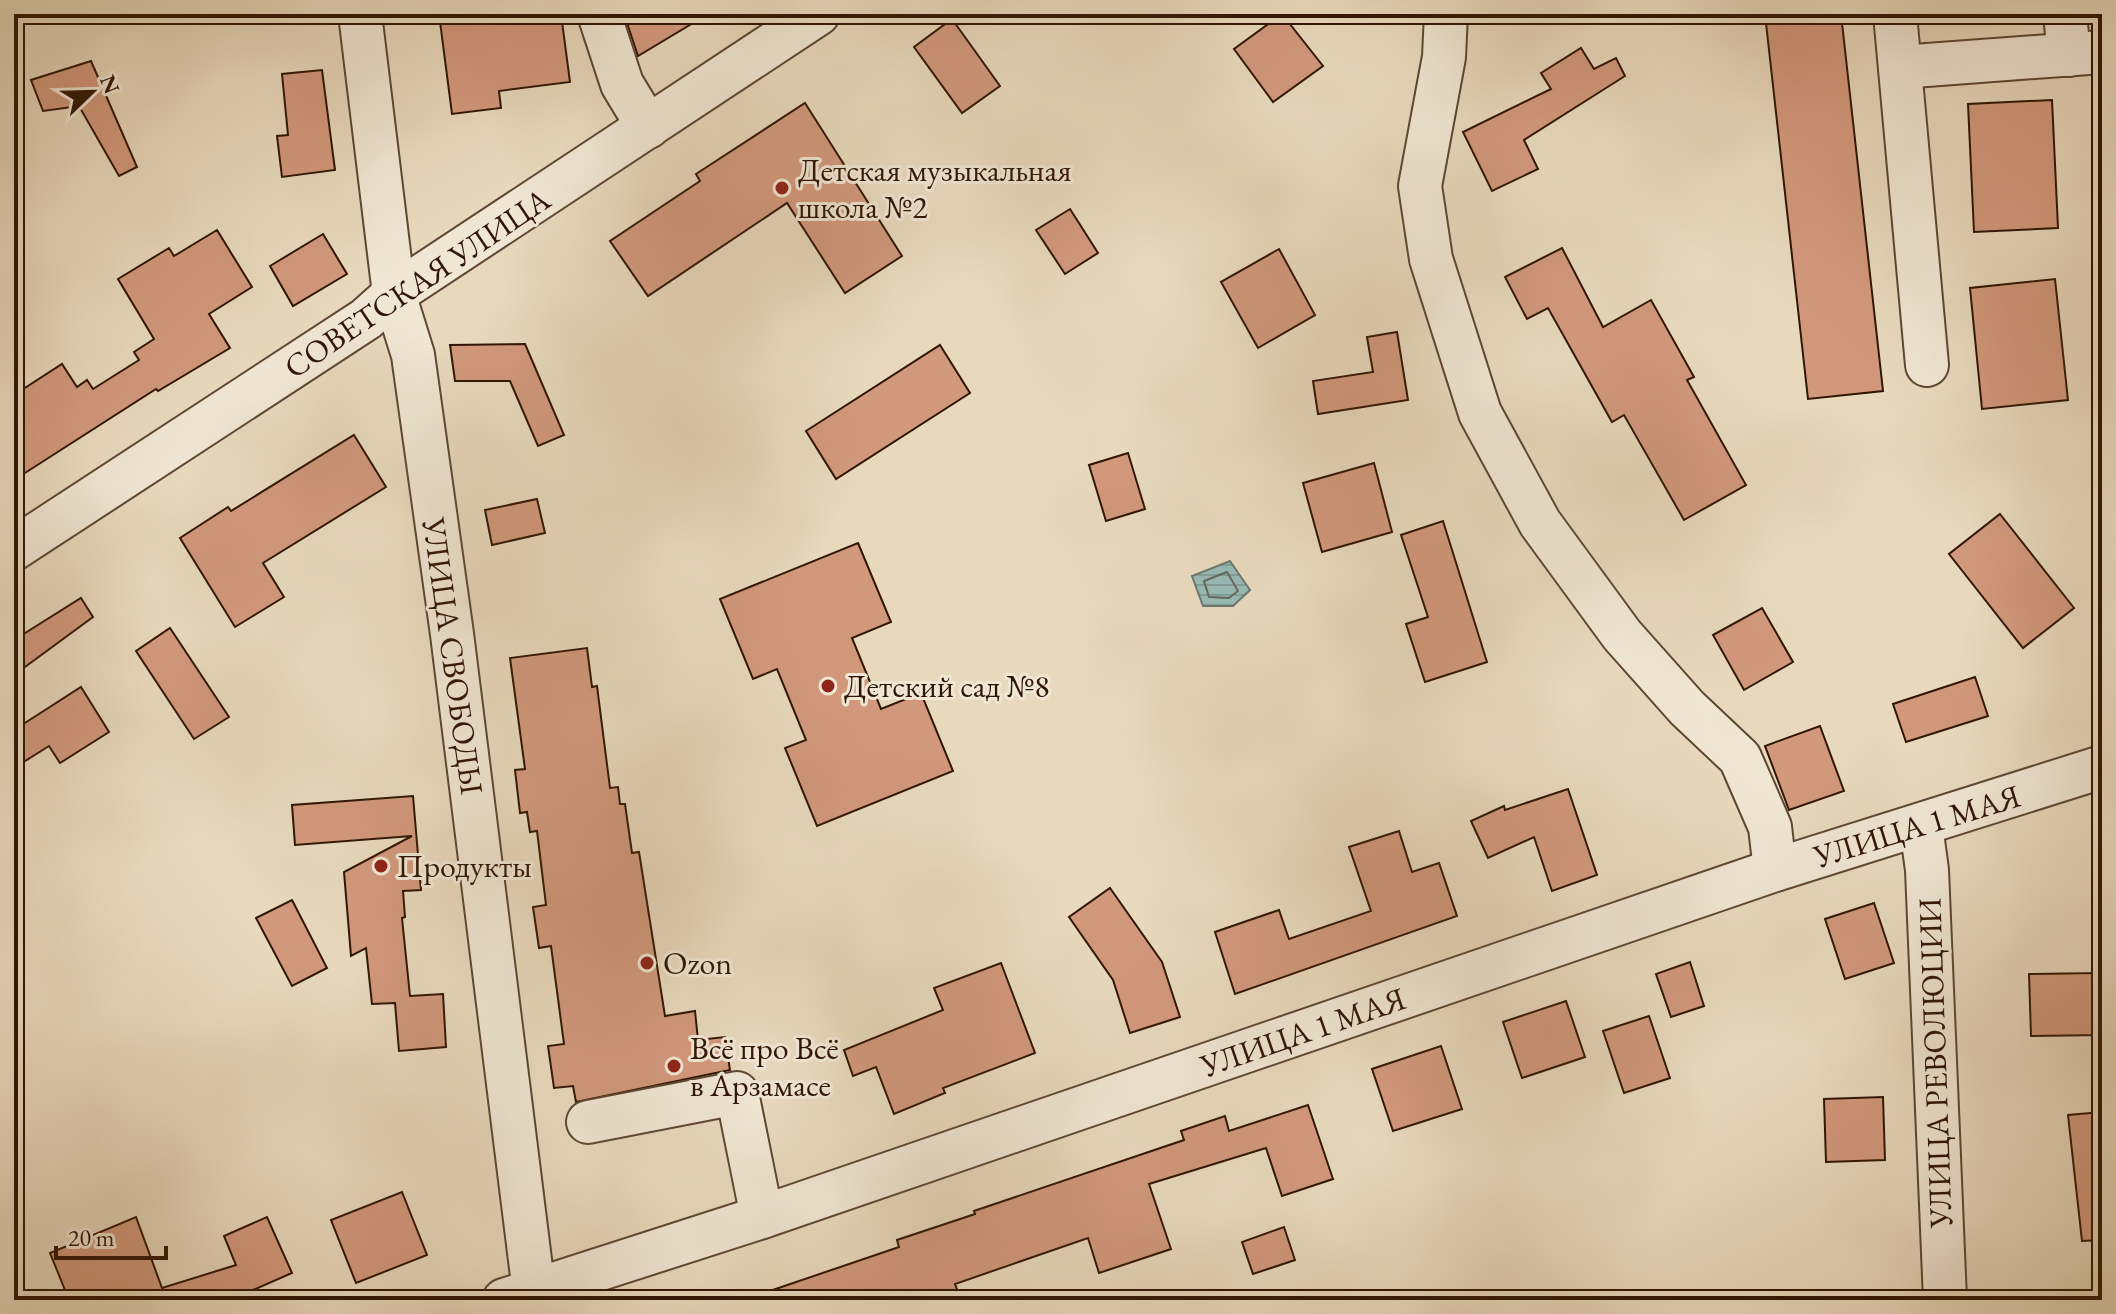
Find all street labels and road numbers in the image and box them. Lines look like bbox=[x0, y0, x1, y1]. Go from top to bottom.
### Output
street label: СОВЕТСКАЯ УЛИЦА bbox=[276, 178, 559, 388]
street label: УЛИЦА СВОБОДЫ bbox=[413, 514, 493, 797]
street label: УЛИЦА 1 МАЯ bbox=[1807, 775, 2026, 878]
street label: УЛИЦА РЕВОЛЮЦИИ bbox=[1908, 897, 1962, 1230]
street label: УЛИЦА 1 МАЯ bbox=[1194, 977, 1411, 1087]

